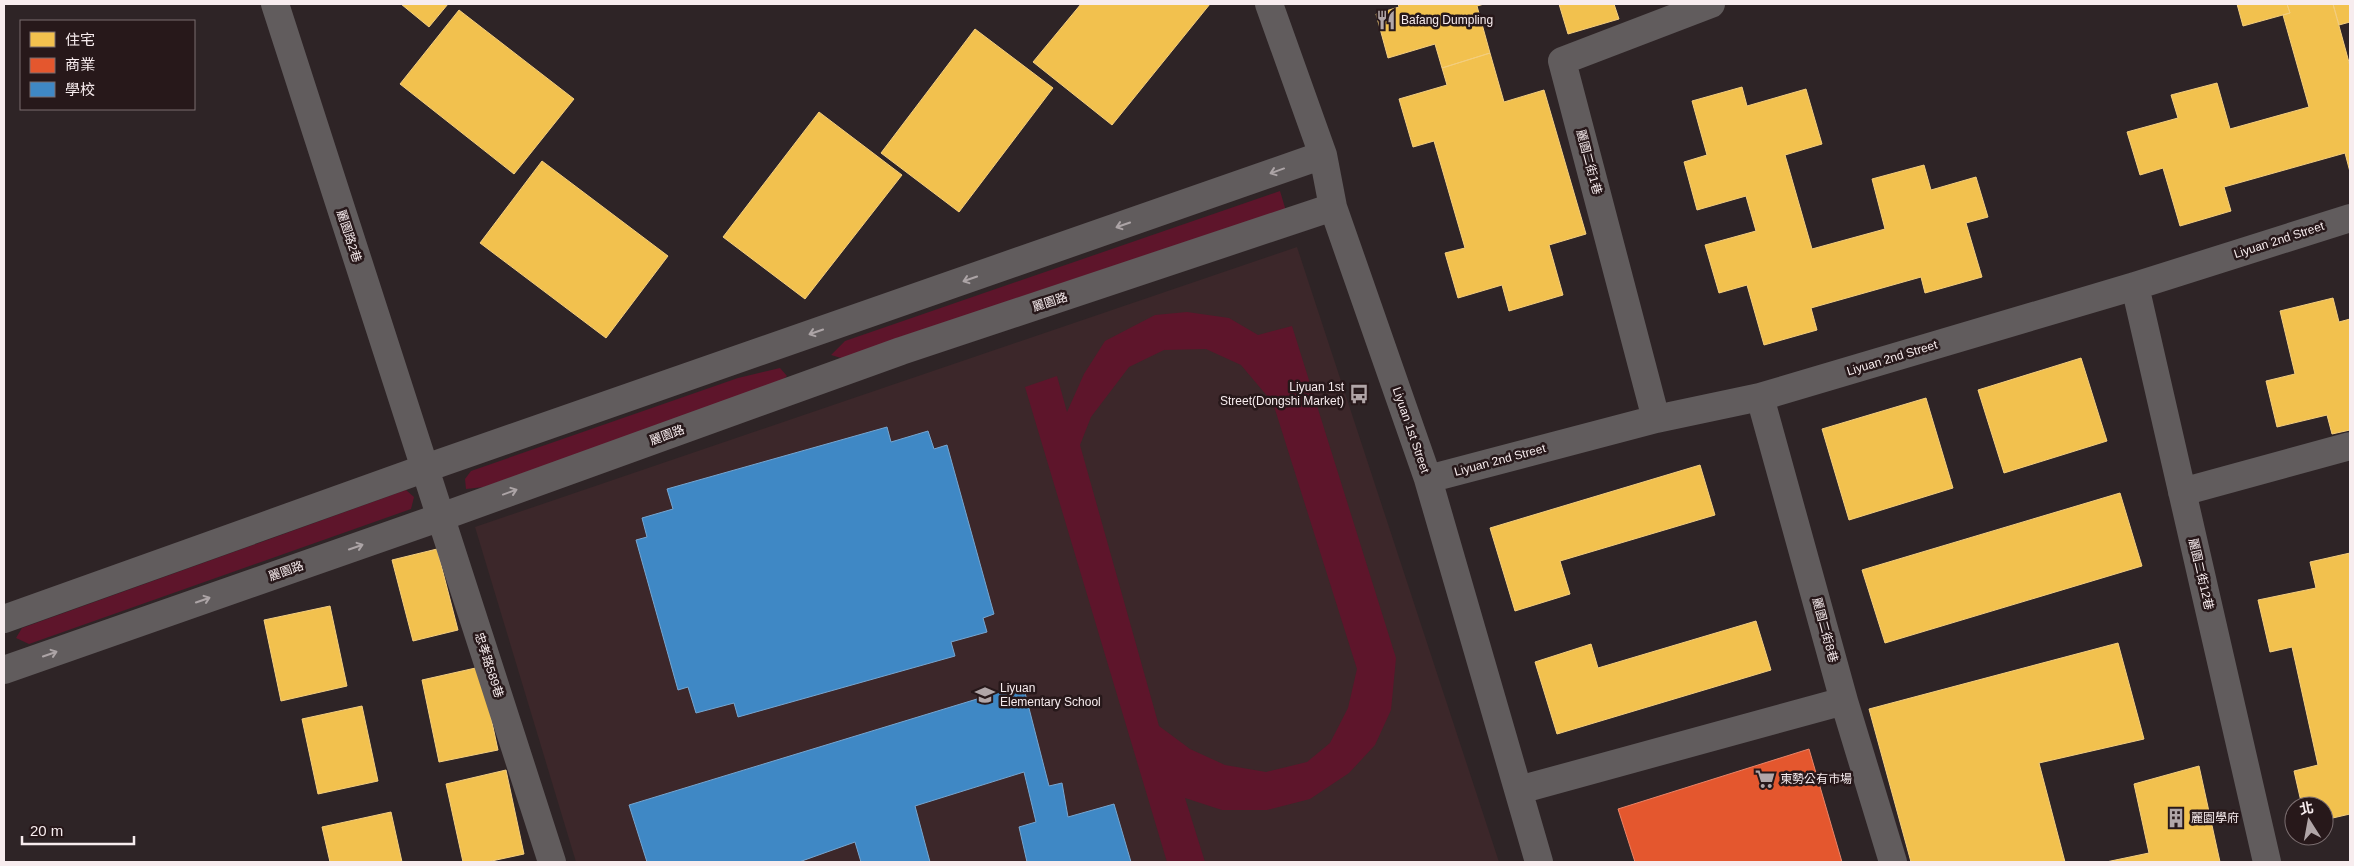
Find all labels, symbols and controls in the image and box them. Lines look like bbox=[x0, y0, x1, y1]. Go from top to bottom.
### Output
restaurant icon: Bafang Dumpling bbox=[1375, 9, 1397, 31]
place label: Bafang Dumpling bbox=[1401, 13, 1493, 27]
legend bbox=[20, 20, 195, 110]
text: 住宅 bbox=[65, 31, 95, 48]
text: 商業 bbox=[65, 56, 95, 73]
text: 學校 bbox=[65, 81, 95, 98]
street label: 麗園二街1巷 bbox=[1574, 128, 1604, 196]
one-way arrow bbox=[1269, 167, 1285, 176]
street label: 麗園路2巷 bbox=[334, 208, 364, 264]
street label: Liyuan 2nd Street bbox=[2232, 219, 2327, 261]
one-way arrow bbox=[1116, 221, 1132, 230]
one-way arrow bbox=[962, 274, 978, 284]
street label: 麗園路 bbox=[1031, 290, 1069, 314]
one-way arrow bbox=[809, 328, 825, 337]
street label: Liyuan 2nd Street bbox=[1845, 337, 1940, 378]
place label: Liyuan 1st Street(Dongshi Market) bbox=[1220, 380, 1345, 408]
bus stop icon: Liyuan 1st Street(Dongshi Market) bbox=[1348, 383, 1370, 405]
street label: Liyuan 1st Street bbox=[1390, 385, 1432, 475]
street label: 麗園路 bbox=[648, 422, 686, 448]
street label: Liyuan 2nd Street bbox=[1453, 441, 1548, 479]
one-way arrow bbox=[501, 487, 517, 496]
street label: 麗園二街12巷 bbox=[2186, 537, 2216, 611]
one-way arrow bbox=[348, 542, 364, 551]
street label: 麗園路 bbox=[267, 559, 305, 583]
one-way arrow bbox=[195, 595, 211, 605]
street label: 麗園二街8巷 bbox=[1810, 596, 1840, 664]
street label: 忠孝路589巷 bbox=[472, 630, 506, 700]
one-way arrow bbox=[41, 649, 57, 658]
place label: Liyuan Elementary School bbox=[1000, 681, 1101, 709]
school or university icon: Liyuan Elementary School bbox=[974, 684, 996, 706]
supermarket icon: 東勢公有市場 bbox=[1754, 768, 1776, 790]
place label: 東勢公有市場 bbox=[1780, 772, 1852, 786]
north arrow bbox=[2284, 796, 2334, 846]
text: 北 bbox=[2298, 799, 2315, 817]
building icon: 麗園學府 bbox=[2165, 807, 2187, 829]
place label: 麗園學府 bbox=[2191, 811, 2239, 825]
scale bar bbox=[22, 814, 135, 846]
text: 20 m bbox=[30, 822, 63, 839]

